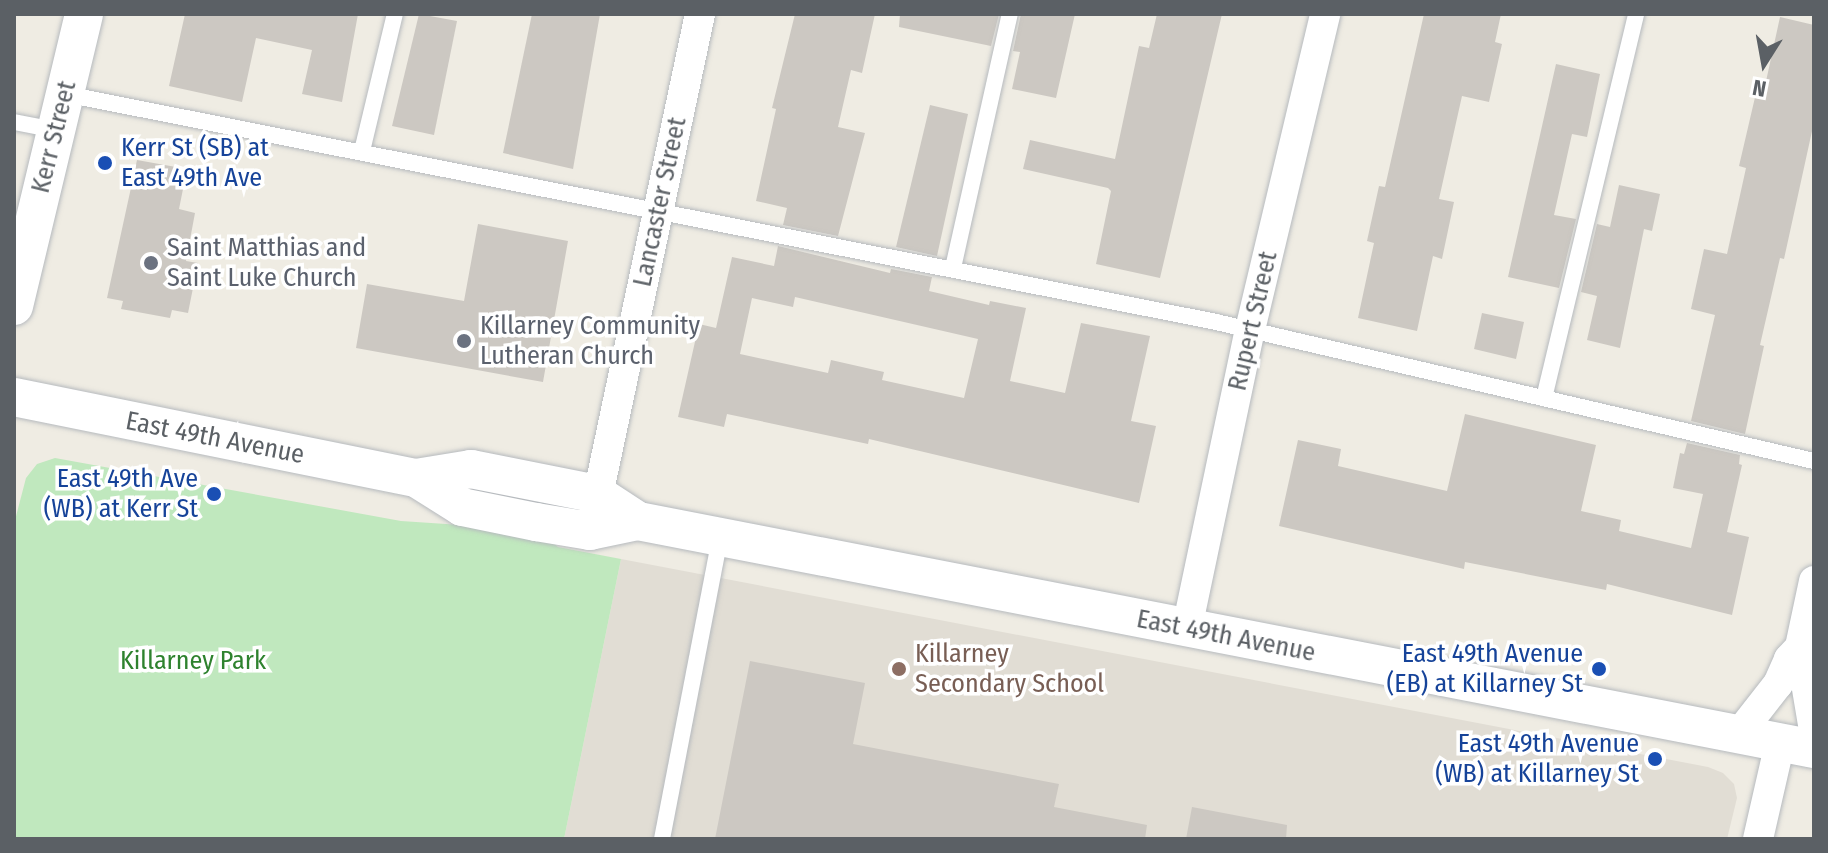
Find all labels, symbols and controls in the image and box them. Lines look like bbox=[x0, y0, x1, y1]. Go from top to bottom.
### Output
north arrow bbox=[1724, 24, 1804, 104]
text: N bbox=[1750, 74, 1768, 103]
street label: Kerr Street bbox=[25, 78, 83, 196]
street label: Lancaster Street bbox=[627, 114, 693, 290]
place label: Kerr St (SB) at East 49th Ave bbox=[121, 132, 269, 194]
marker: Kerr St (SB) at East 49th Ave bbox=[96, 154, 114, 172]
place label: Saint Matthias and Saint Luke Church bbox=[167, 232, 366, 294]
street label: Rupert Street bbox=[1222, 248, 1284, 394]
marker: Saint Matthias and Saint Luke Church bbox=[142, 254, 160, 272]
place label: Killarney Community Lutheran Church bbox=[480, 310, 700, 372]
marker: Killarney Community Lutheran Church bbox=[455, 332, 473, 350]
street label: East 49th Avenue bbox=[123, 405, 307, 471]
place label: East 49th Ave (WB) at Kerr St bbox=[44, 463, 198, 524]
marker: East 49th Ave (WB) at Kerr St bbox=[205, 485, 223, 503]
street label: East 49th Avenue bbox=[1134, 603, 1318, 669]
place label: Killarney Secondary School bbox=[915, 638, 1104, 700]
place label: East 49th Avenue (EB) at Killarney St bbox=[1387, 638, 1583, 700]
park label: Killarney Park bbox=[120, 645, 266, 677]
marker: Killarney Secondary School bbox=[890, 660, 908, 678]
marker: East 49th Avenue (EB) at Killarney St bbox=[1590, 660, 1608, 678]
place label: East 49th Avenue (WB) at Killarney St bbox=[1435, 728, 1639, 790]
marker: East 49th Avenue (WB) at Killarney St bbox=[1646, 750, 1664, 768]

